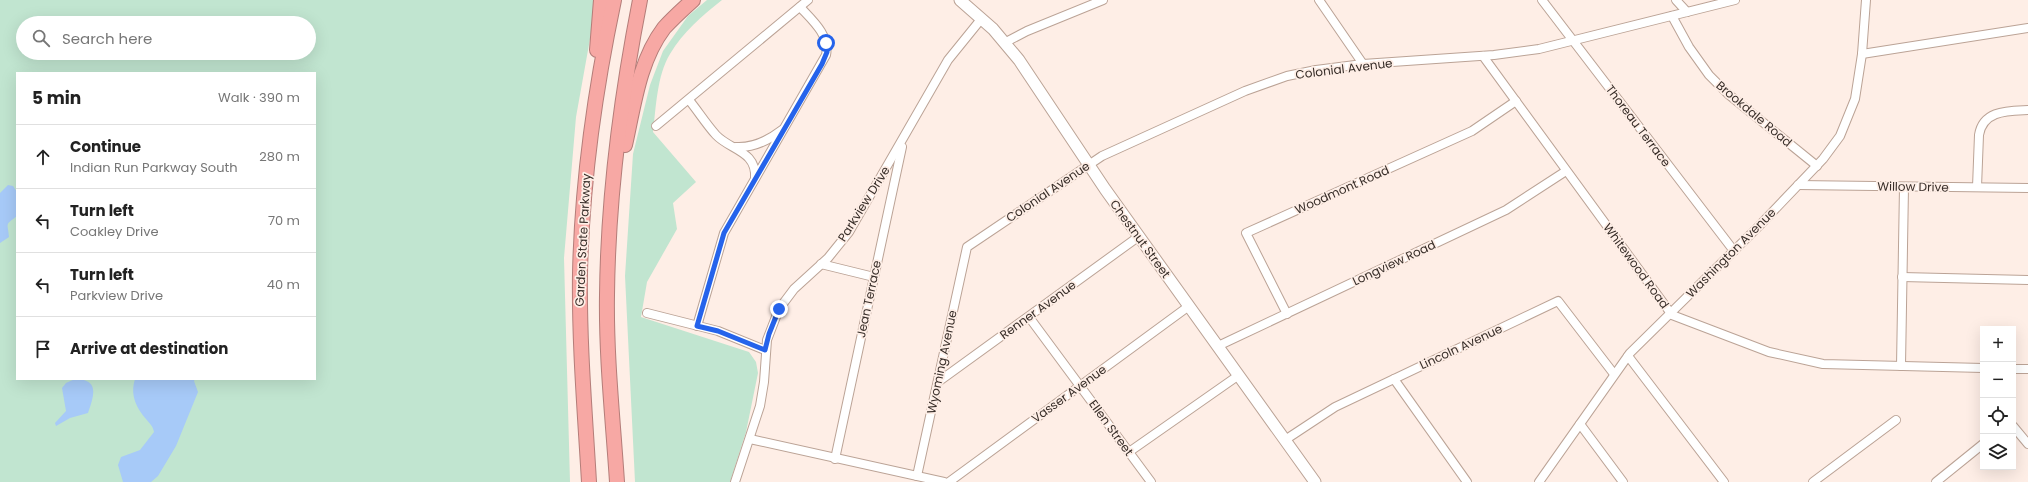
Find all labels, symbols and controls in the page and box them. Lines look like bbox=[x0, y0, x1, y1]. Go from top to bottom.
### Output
search box bbox=[16, 16, 316, 60]
icon: search bbox=[30, 27, 52, 49]
text: Search here bbox=[62, 28, 152, 49]
route start bbox=[817, 34, 835, 52]
street label: Colonial Avenue bbox=[1294, 54, 1393, 83]
street label: Brookdale Road bbox=[1713, 77, 1796, 150]
street label: Thoreau Terrace bbox=[1602, 81, 1675, 170]
text: 5 min bbox=[32, 86, 81, 110]
text: Walk · 390 m bbox=[218, 88, 300, 107]
text: Continue bbox=[70, 136, 141, 157]
icon: ahead bbox=[32, 146, 54, 168]
text: 280 m bbox=[259, 147, 300, 166]
street label: Colonial Avenue bbox=[1003, 157, 1093, 226]
text: Indian Run Parkway South bbox=[70, 158, 238, 177]
street label: Woodmont Road bbox=[1292, 161, 1392, 218]
street label: Parkview Drive bbox=[834, 163, 894, 245]
street label: Garden State Parkway bbox=[571, 173, 594, 307]
street label: Willow Drive bbox=[1877, 177, 1949, 196]
street label: Chestnut Street bbox=[1106, 196, 1175, 281]
text: Turn left bbox=[70, 200, 134, 221]
street label: Washington Avenue bbox=[1682, 204, 1779, 301]
icon: left bbox=[32, 210, 54, 232]
text: 70 m bbox=[268, 211, 300, 230]
street label: Whitewood Road bbox=[1600, 220, 1673, 312]
text: Coakley Drive bbox=[70, 222, 158, 241]
street label: Longview Road bbox=[1349, 236, 1438, 289]
street label: Jean Terrace bbox=[852, 259, 885, 339]
text: Turn left bbox=[70, 264, 134, 285]
icon: left bbox=[32, 274, 54, 296]
text: 40 m bbox=[267, 275, 300, 294]
street label: Renner Avenue bbox=[996, 276, 1079, 343]
text: Parkview Drive bbox=[70, 286, 163, 305]
route end bbox=[770, 300, 788, 318]
street label: Wyoming Avenue bbox=[922, 309, 961, 415]
street label: Lincoln Avenue bbox=[1417, 320, 1505, 373]
map controls bbox=[1980, 326, 2016, 470]
button: + bbox=[1980, 326, 2016, 362]
icon: arrive bbox=[32, 338, 54, 360]
text: Arrive at destination bbox=[70, 338, 228, 359]
street label: Vasser Avenue bbox=[1028, 361, 1110, 427]
button: − bbox=[1980, 362, 2016, 398]
street label: Ellen Street bbox=[1085, 396, 1138, 459]
button: locate bbox=[1980, 398, 2016, 434]
button: layers bbox=[1980, 434, 2016, 470]

